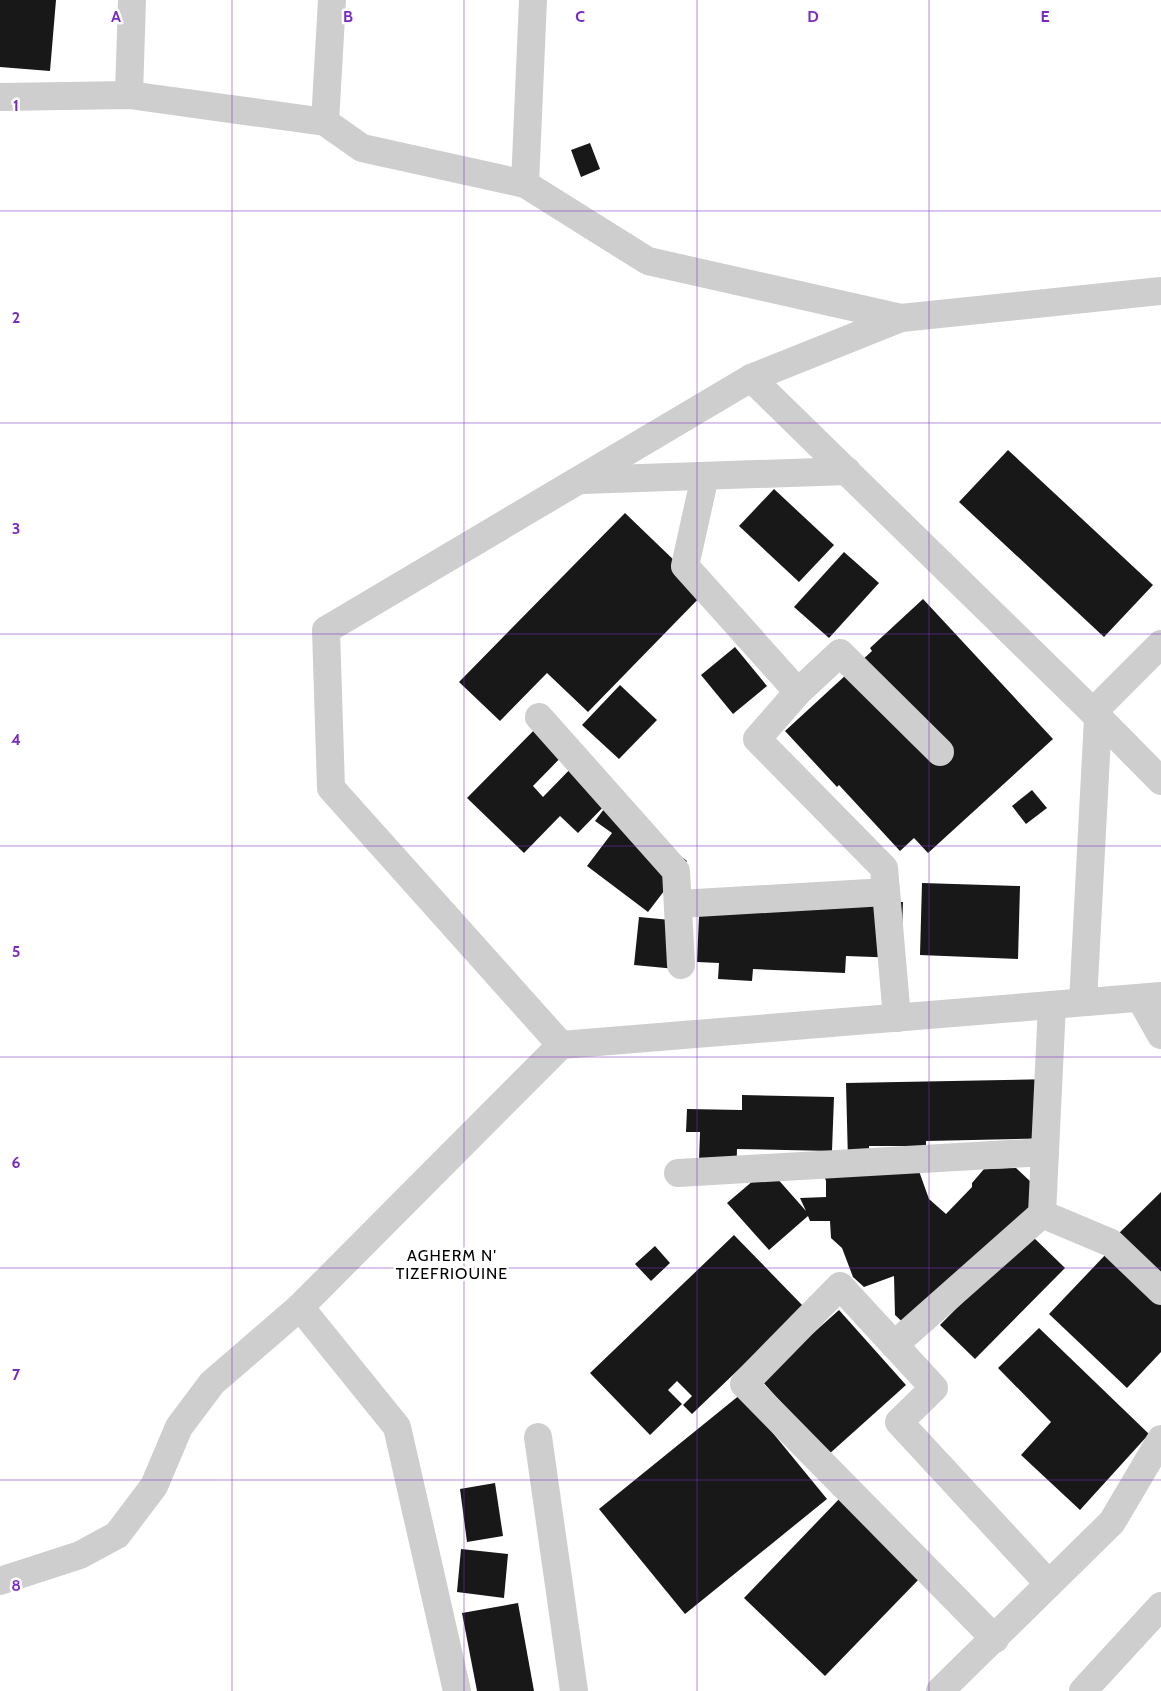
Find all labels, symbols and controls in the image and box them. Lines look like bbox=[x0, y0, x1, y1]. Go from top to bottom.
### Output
text: A bbox=[111, 7, 121, 26]
text: B bbox=[343, 7, 353, 26]
text: C bbox=[575, 7, 585, 26]
text: D bbox=[807, 7, 819, 26]
text: E bbox=[1040, 7, 1050, 26]
text: 1 bbox=[13, 96, 19, 115]
text: 2 bbox=[12, 308, 20, 327]
text: 3 bbox=[12, 519, 20, 538]
text: 4 bbox=[11, 730, 21, 749]
text: 5 bbox=[12, 942, 20, 961]
text: 6 bbox=[12, 1153, 21, 1172]
district label: AGHERM N' TIZEFRIOUINE bbox=[396, 1246, 508, 1283]
text: 7 bbox=[12, 1365, 21, 1384]
text: 8 bbox=[11, 1576, 21, 1595]

